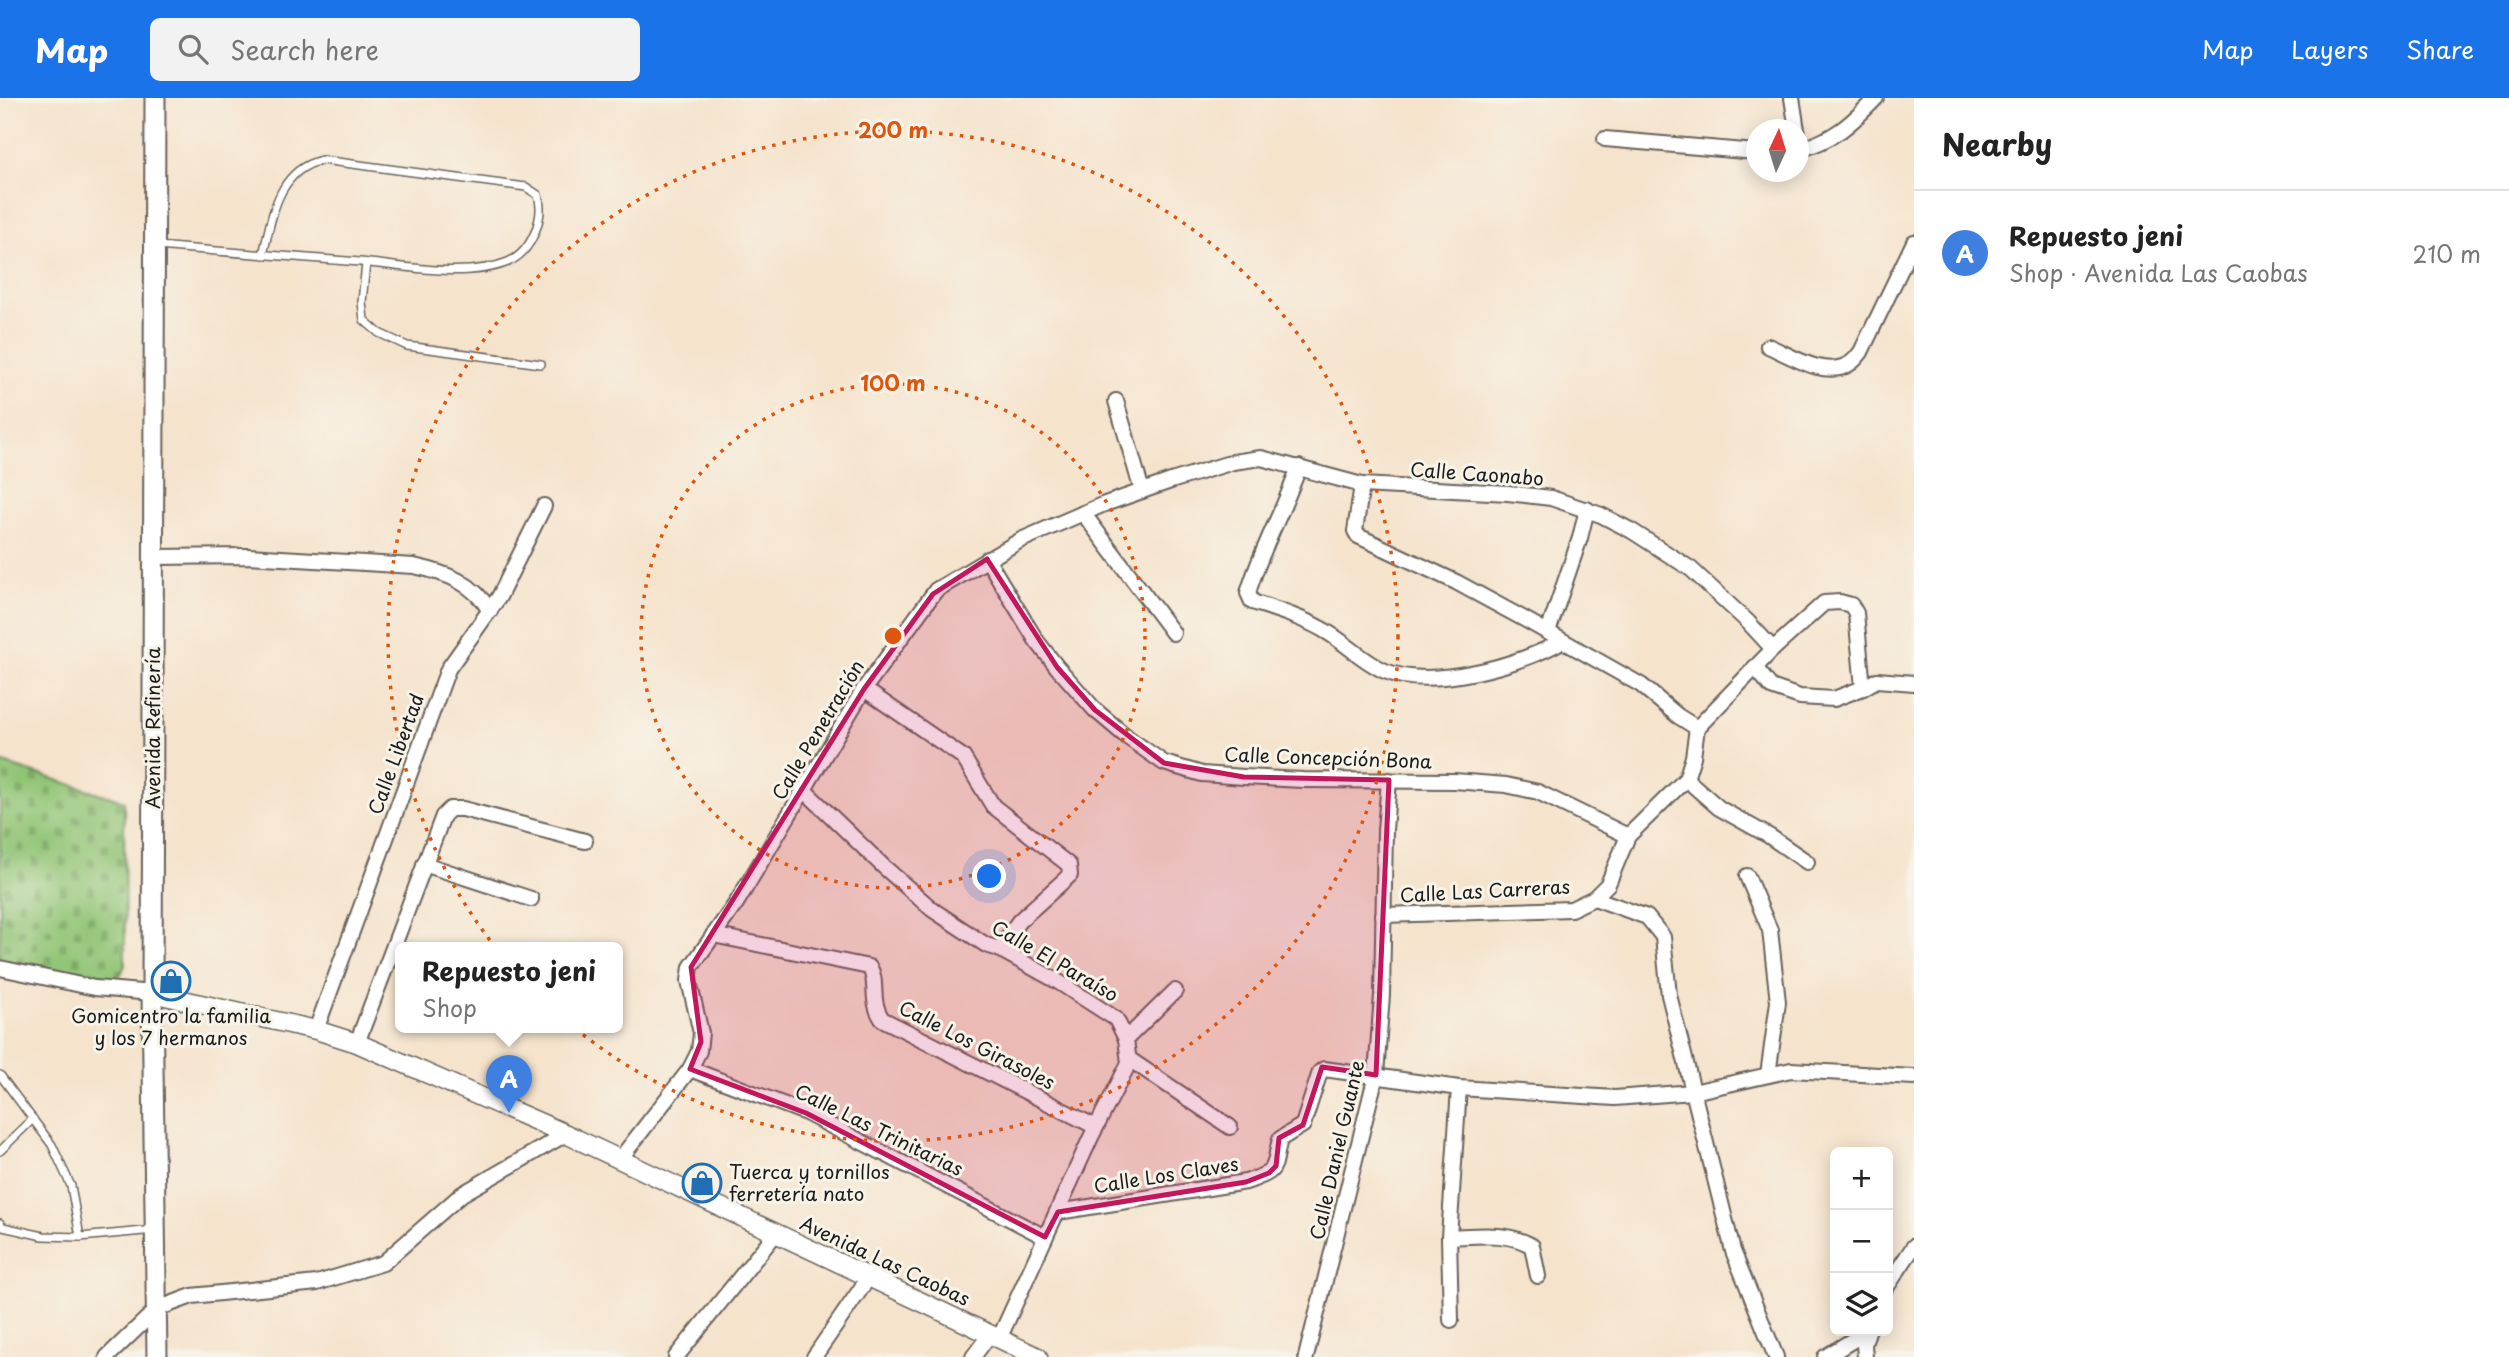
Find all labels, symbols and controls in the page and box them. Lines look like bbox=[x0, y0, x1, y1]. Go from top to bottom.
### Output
search box bbox=[150, 18, 640, 81]
text: Map bbox=[35, 24, 108, 74]
icon: search bbox=[174, 30, 212, 68]
text: Search here bbox=[230, 30, 379, 69]
text: Map bbox=[2202, 31, 2253, 67]
text: Layers bbox=[2291, 31, 2368, 67]
text: Share bbox=[2406, 31, 2474, 67]
text: 200 m bbox=[858, 113, 928, 145]
north arrow bbox=[1746, 119, 1809, 182]
text: Nearby bbox=[1942, 121, 2052, 166]
text: Repuesto jeni bbox=[2009, 216, 2183, 255]
text: A bbox=[1956, 236, 1974, 271]
text: 210 m bbox=[2413, 236, 2481, 271]
text: Shop · Avenida Las Caobas bbox=[2009, 255, 2308, 290]
text: 100 m bbox=[860, 366, 926, 398]
street label: Calle Caonabo bbox=[1409, 454, 1545, 492]
centre of rings bbox=[881, 624, 905, 648]
street label: Avenida Refinería bbox=[138, 647, 166, 809]
street label: Calle Penetración bbox=[764, 654, 870, 805]
street label: Calle Libertad bbox=[360, 689, 430, 818]
street label: Calle Concepción Bona bbox=[1224, 739, 1433, 775]
your location bbox=[972, 859, 1006, 893]
street label: Calle Las Carreras bbox=[1399, 872, 1571, 908]
street label: Calle El Paraíso bbox=[987, 913, 1124, 1008]
popup bbox=[395, 942, 623, 1033]
text: Repuesto jeni bbox=[422, 951, 596, 990]
shop icon: Gomicentro la familia y los 7 hermanos bbox=[150, 960, 192, 1002]
text: Shop bbox=[422, 990, 477, 1025]
street label: Calle Los Girasoles bbox=[895, 993, 1060, 1096]
place label: Gomicentro la familia y los 7 hermanos bbox=[71, 1001, 271, 1051]
pin: A bbox=[486, 1055, 532, 1113]
street label: Calle Daniel Guante bbox=[1302, 1057, 1370, 1242]
street label: Calle Las Trinitarias bbox=[791, 1076, 968, 1182]
map controls bbox=[1830, 1147, 1893, 1336]
button: + bbox=[1830, 1147, 1893, 1210]
street label: Calle Los Claves bbox=[1091, 1149, 1240, 1199]
place label: Tuerca y tornillos ferretería nato bbox=[729, 1157, 890, 1207]
shop icon: Tuerca y tornillos ferretería nato bbox=[681, 1162, 723, 1204]
street label: Avenida Las Caobas bbox=[796, 1208, 975, 1312]
button: − bbox=[1830, 1210, 1893, 1273]
button: layers bbox=[1830, 1273, 1893, 1336]

